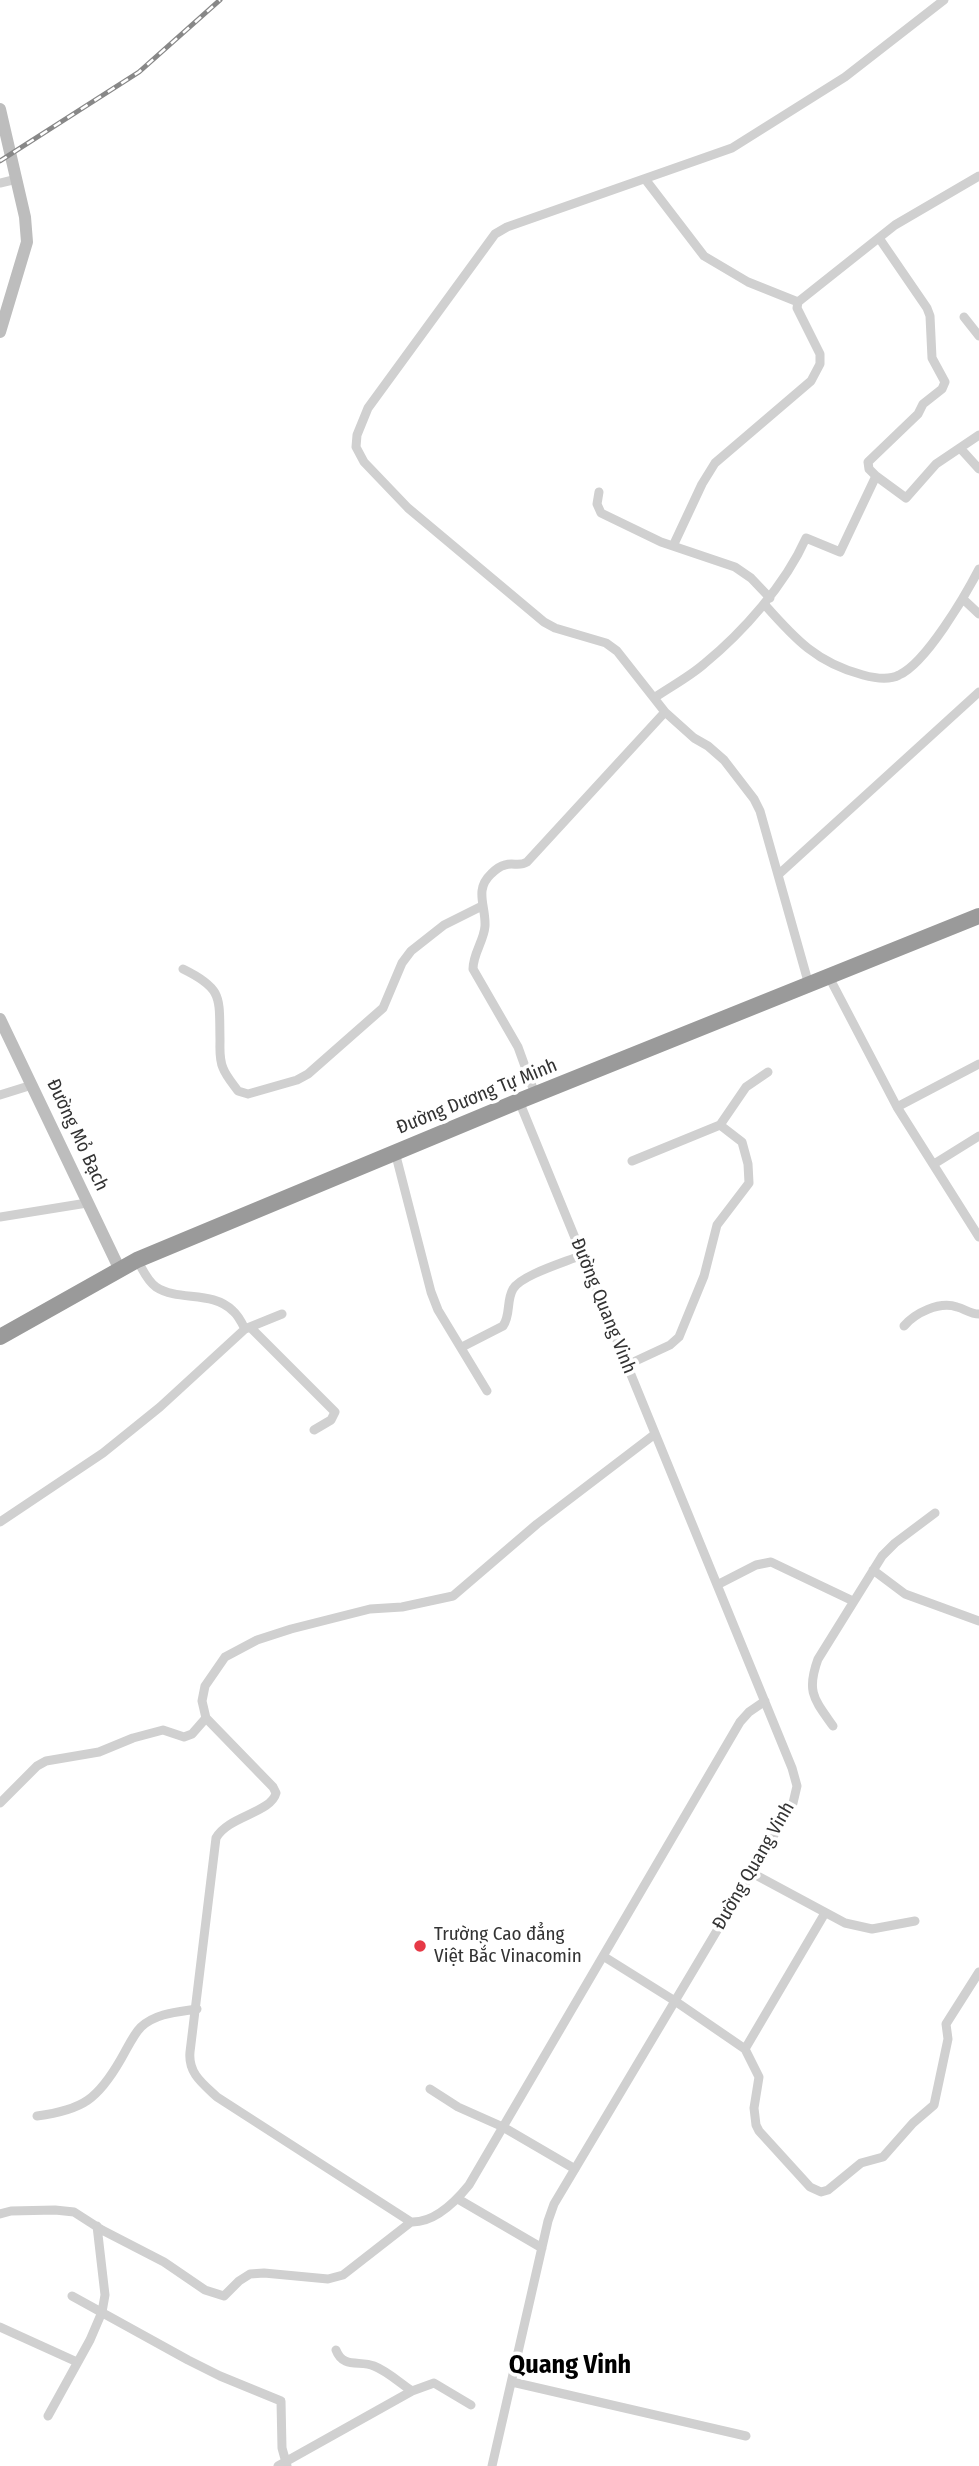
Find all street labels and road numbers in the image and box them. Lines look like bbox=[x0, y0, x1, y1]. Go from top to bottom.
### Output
street label: Đường Dương Tự Minh bbox=[393, 1054, 561, 1140]
street label: Đường Mỏ Bạch bbox=[41, 1075, 113, 1195]
street label: Đường Quang Vinh bbox=[565, 1235, 641, 1377]
street label: Đường Quang Vinh bbox=[708, 1798, 800, 1934]

